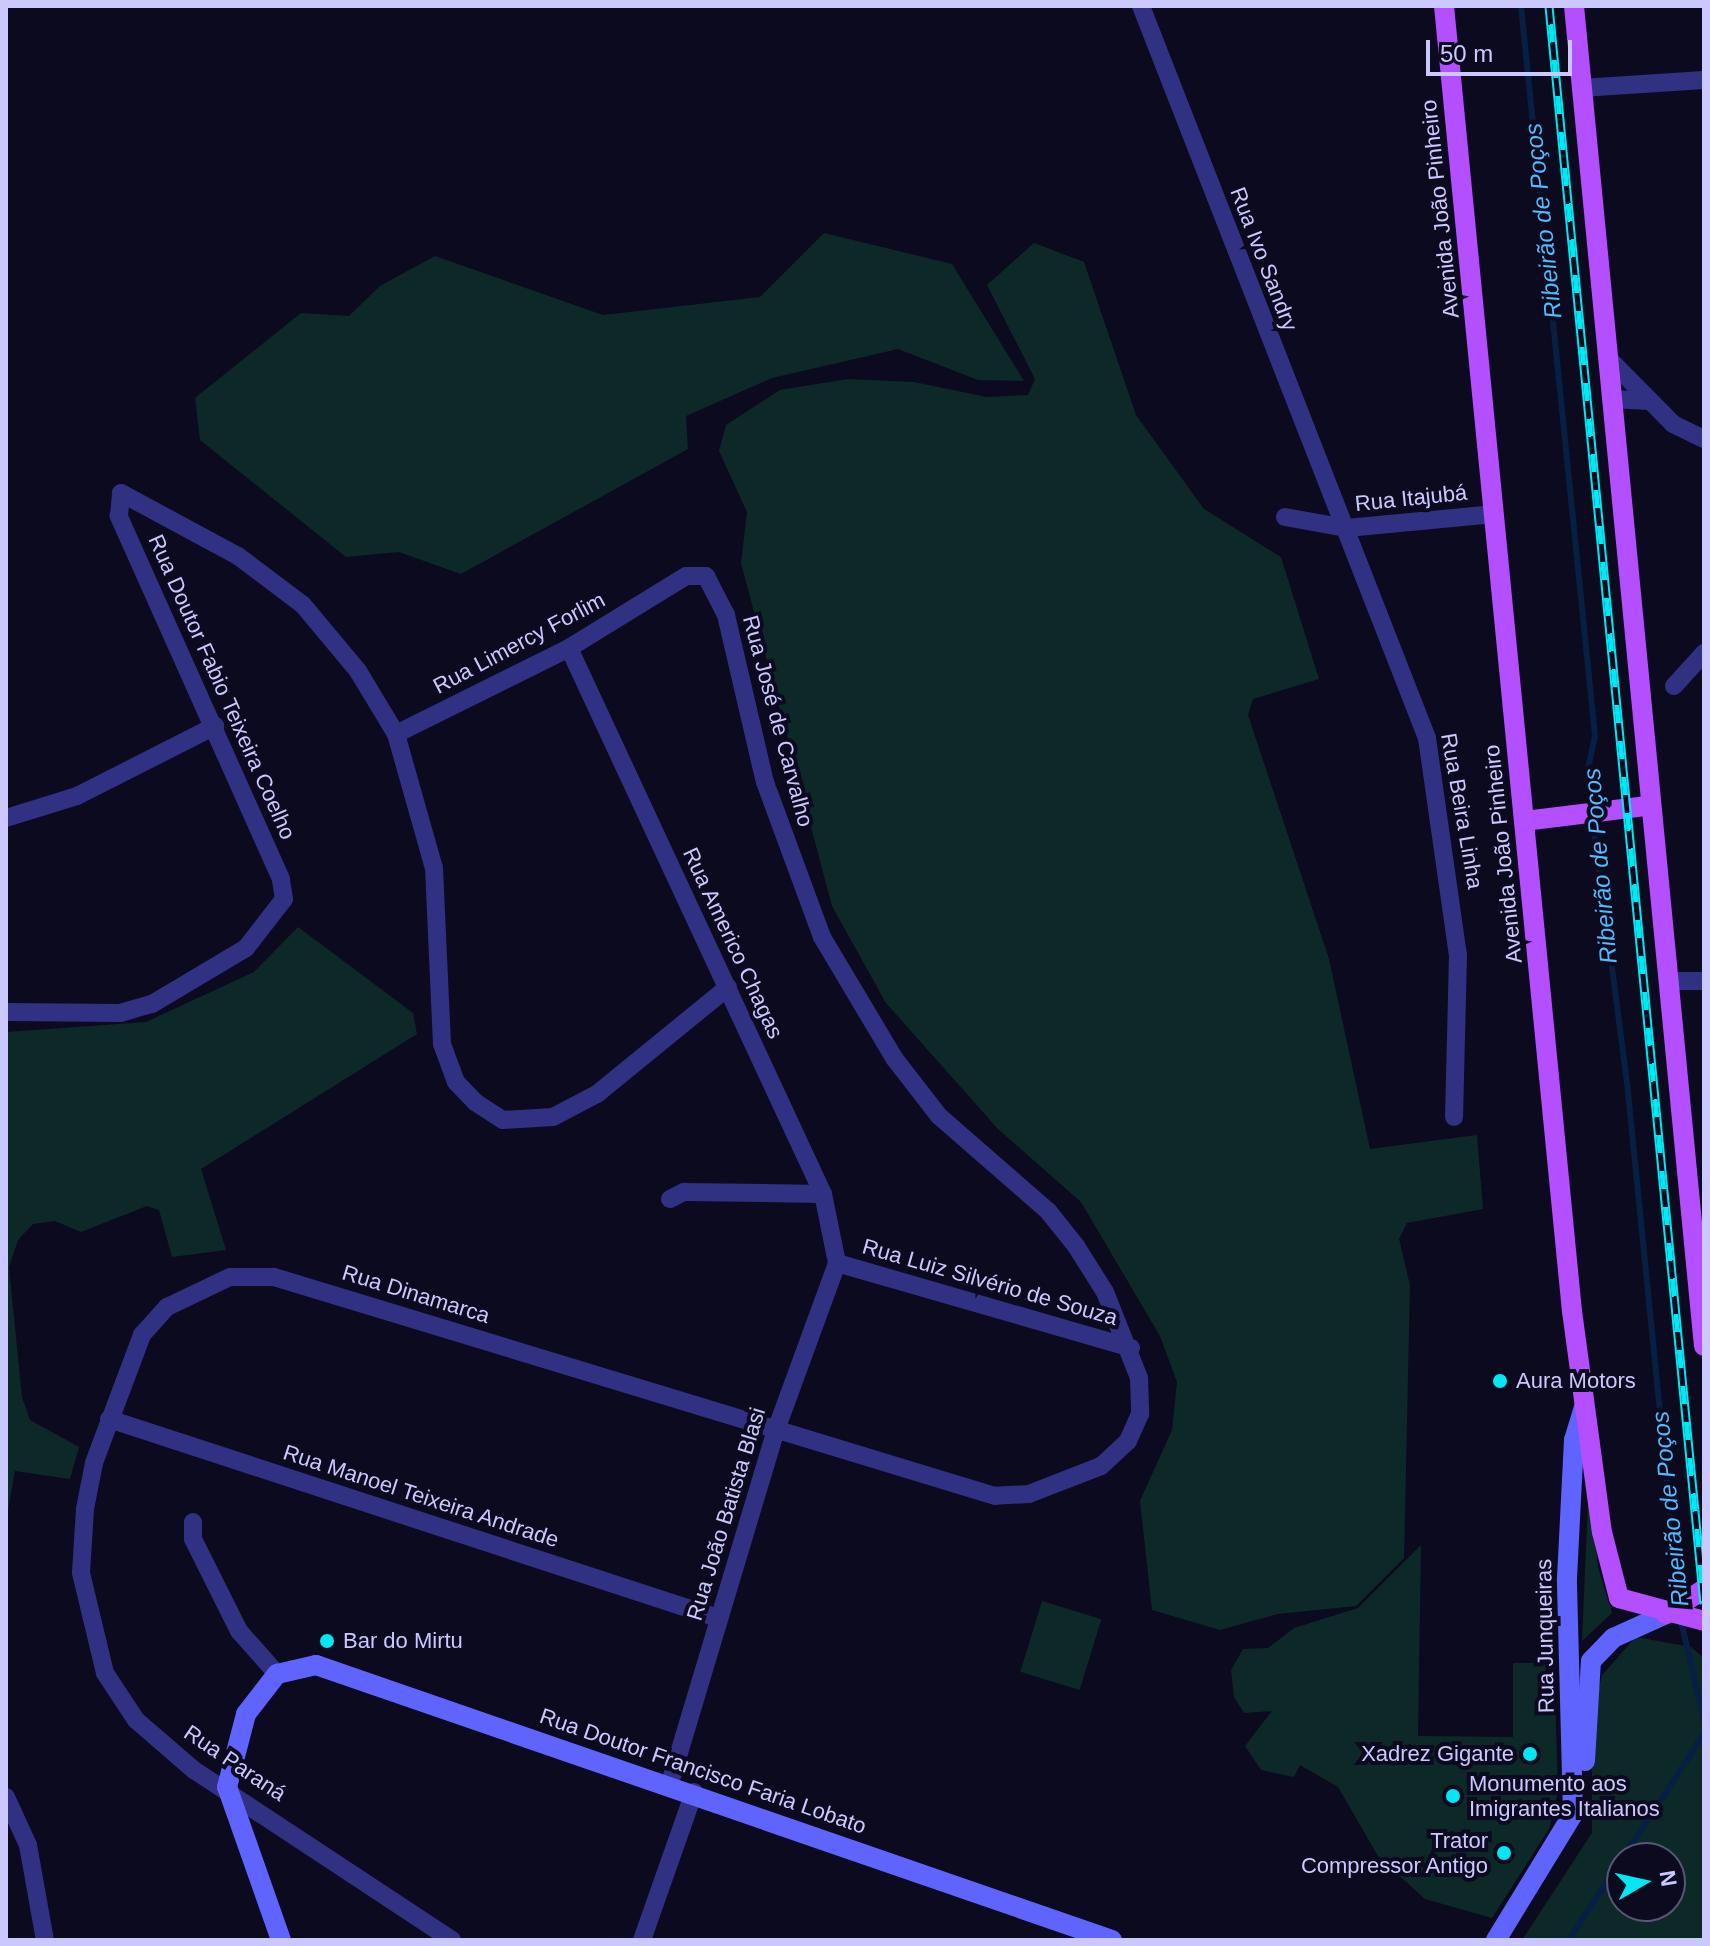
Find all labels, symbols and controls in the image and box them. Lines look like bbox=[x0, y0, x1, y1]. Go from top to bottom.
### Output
scale bar bbox=[1430, 24, 1576, 74]
text: 50 m bbox=[1440, 40, 1493, 67]
street label: Avenida João Pinheiro bbox=[1415, 98, 1465, 320]
water label: Ribeirão de Poços bbox=[1518, 122, 1568, 320]
street label: Rua Ivo Sandry bbox=[1225, 183, 1303, 335]
street label: Rua Itajubá bbox=[1354, 479, 1468, 517]
street label: Rua Doutor Fabio Teixeira Coelho bbox=[143, 530, 301, 844]
street label: Rua Limercy Forlim bbox=[429, 587, 609, 699]
street label: Rua José de Carvalho bbox=[737, 612, 819, 830]
street label: Rua Beira Linha bbox=[1435, 731, 1489, 891]
street label: Avenida João Pinheiro bbox=[1478, 743, 1528, 965]
water label: Ribeirão de Poços bbox=[1577, 767, 1623, 965]
street label: Rua Americo Chagas bbox=[677, 843, 789, 1043]
street label: Rua Luiz Silvério de Souza bbox=[859, 1233, 1121, 1331]
street label: Rua Dinamarca bbox=[339, 1259, 493, 1329]
place label: Aura Motors bbox=[1516, 1368, 1636, 1394]
marker: Aura Motors bbox=[1491, 1372, 1509, 1390]
street label: Rua João Batista Blasi bbox=[681, 1404, 771, 1624]
water label: Ribeirão de Poços bbox=[1645, 1410, 1695, 1608]
street label: Rua Manoel Teixeira Andrade bbox=[279, 1439, 563, 1553]
street label: Rua Junqueiras bbox=[1530, 1559, 1560, 1713]
place label: Bar do Mirtu bbox=[343, 1628, 463, 1654]
marker: Bar do Mirtu bbox=[318, 1632, 336, 1650]
street label: Rua Doutor Francisco Faria Lobato bbox=[536, 1703, 870, 1839]
street label: Rua Paraná bbox=[179, 1719, 291, 1807]
place label: Xadrez Gigante bbox=[1361, 1741, 1514, 1767]
marker: Xadrez Gigante bbox=[1521, 1745, 1539, 1763]
place label: Monumento aos Imigrantes Italianos bbox=[1469, 1770, 1660, 1822]
marker: Monumento aos Imigrantes Italianos bbox=[1444, 1787, 1462, 1805]
place label: Trator Compressor Antigo bbox=[1300, 1827, 1488, 1878]
north arrow bbox=[1606, 1842, 1686, 1922]
marker: Trator Compressor Antigo bbox=[1495, 1844, 1513, 1862]
text: N bbox=[1655, 1869, 1682, 1888]

